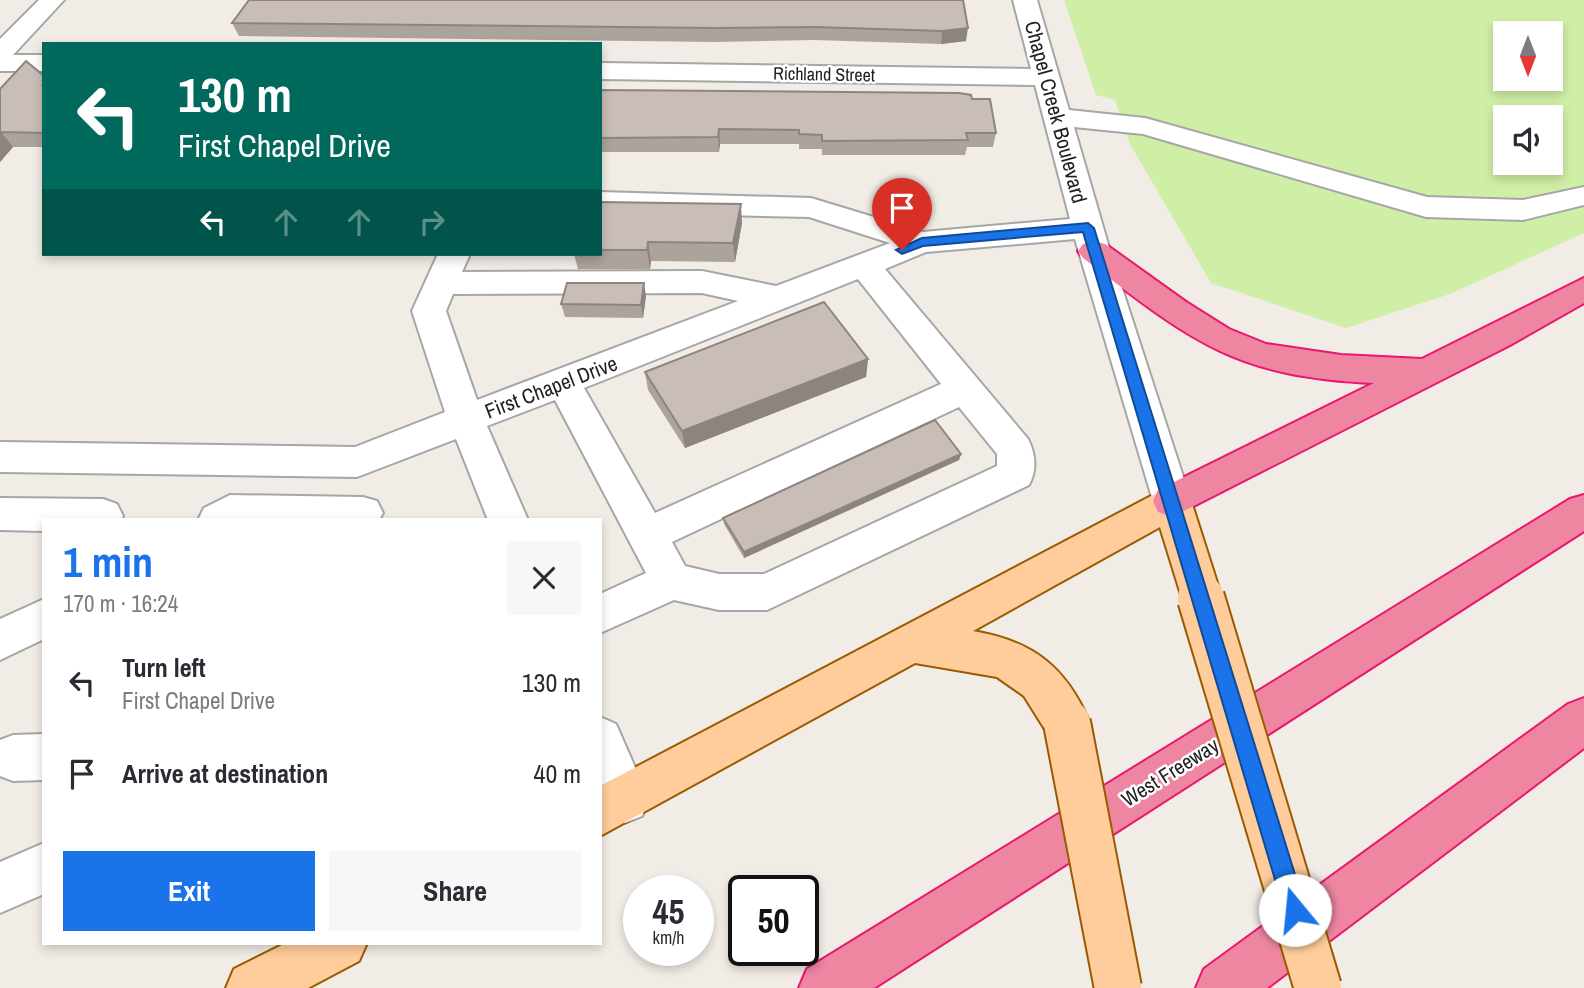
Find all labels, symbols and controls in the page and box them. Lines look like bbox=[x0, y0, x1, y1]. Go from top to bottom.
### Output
street label: Chapel Creek Boulevard bbox=[1018, 18, 1094, 206]
north arrow bbox=[1493, 21, 1563, 91]
map controls bbox=[1493, 21, 1563, 175]
text: 130 m bbox=[178, 61, 292, 127]
street label: Richland Street bbox=[773, 61, 875, 87]
icon: left bbox=[63, 70, 154, 161]
button: sound bbox=[1493, 105, 1563, 175]
text: First Chapel Drive bbox=[178, 124, 391, 167]
pin bbox=[872, 178, 932, 250]
icon: arrive bbox=[883, 189, 921, 227]
icon: left bbox=[194, 203, 232, 241]
icon: ahead bbox=[267, 203, 305, 241]
icon: ahead bbox=[340, 203, 378, 241]
icon: right bbox=[413, 203, 451, 241]
street label: First Chapel Drive bbox=[481, 348, 621, 426]
text: 1 min bbox=[63, 534, 153, 590]
button: close bbox=[507, 541, 581, 615]
text: 170 m · 16:24 bbox=[63, 588, 178, 619]
text: Turn left bbox=[122, 650, 206, 685]
icon: left bbox=[63, 664, 101, 702]
text: 130 m bbox=[522, 665, 581, 700]
text: First Chapel Drive bbox=[122, 685, 275, 716]
street label: West Freeway bbox=[1116, 730, 1225, 813]
icon: arrive bbox=[63, 755, 101, 793]
text: Arrive at destination bbox=[122, 756, 328, 791]
text: 40 m bbox=[534, 756, 581, 791]
button: Exit bbox=[63, 851, 315, 931]
button: Share bbox=[329, 851, 581, 931]
position arrow bbox=[1258, 873, 1332, 947]
speed limit sign: 50 bbox=[728, 875, 819, 966]
text: 45 bbox=[653, 888, 684, 935]
text: km/h bbox=[653, 925, 685, 950]

